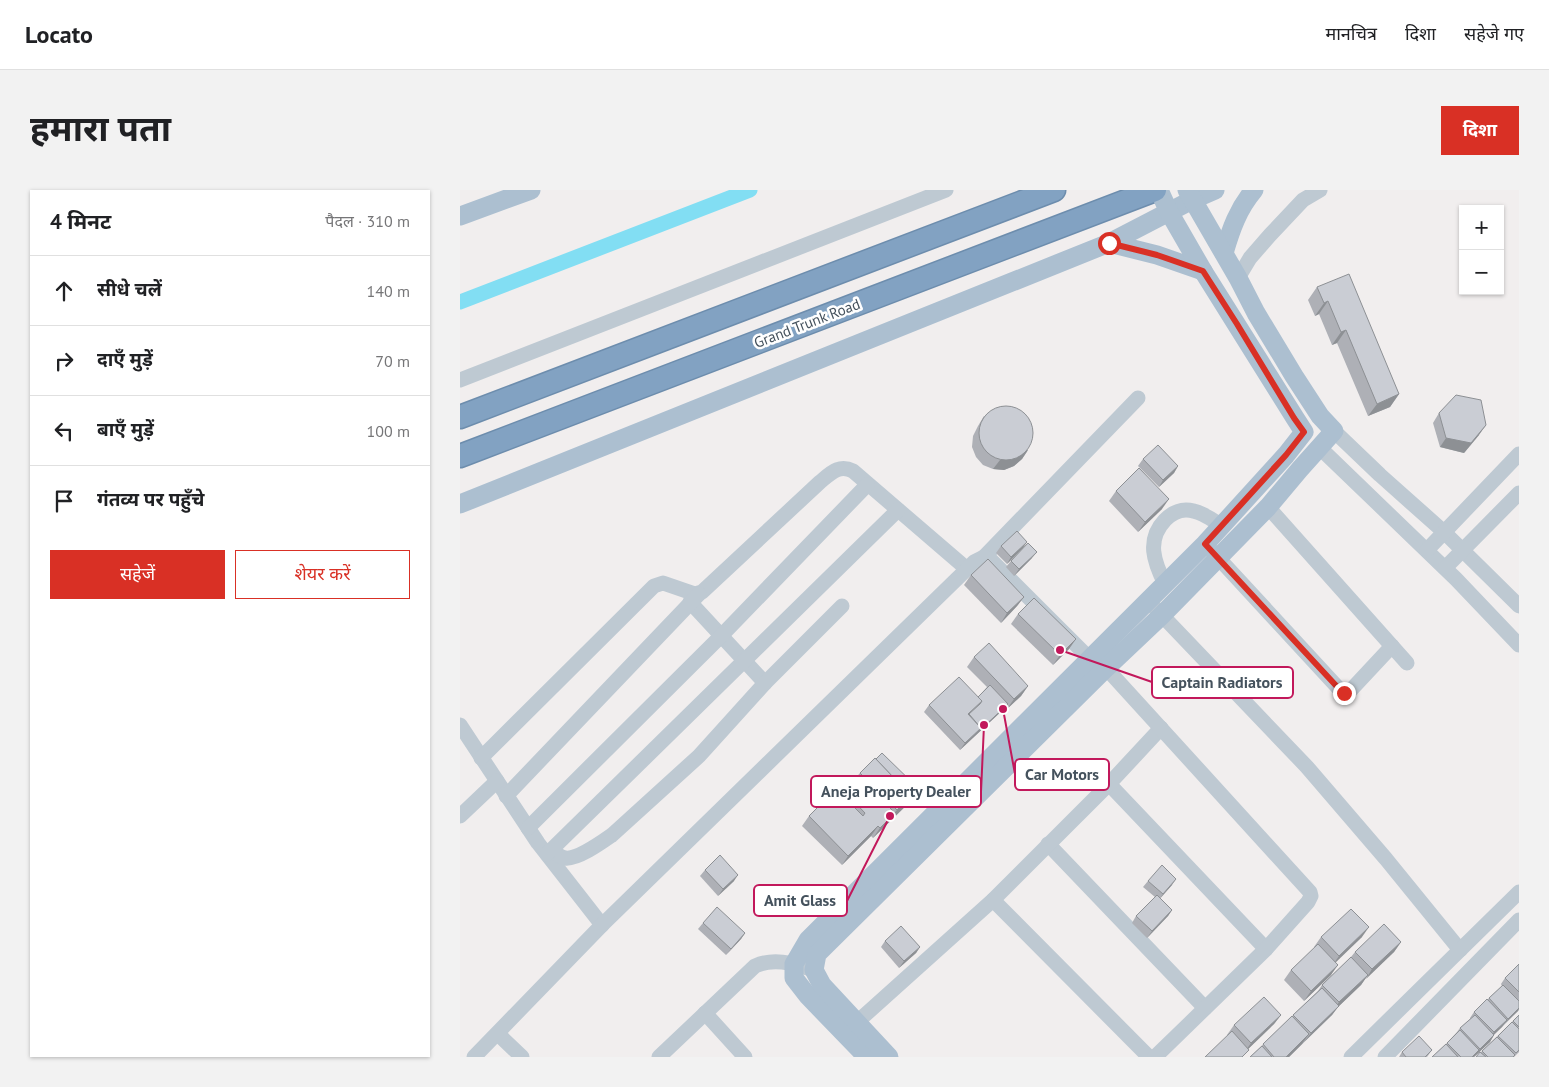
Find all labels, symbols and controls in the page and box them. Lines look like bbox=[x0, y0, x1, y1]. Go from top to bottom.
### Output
text: Locato bbox=[25, 19, 93, 50]
text: मानचित्र bbox=[1325, 22, 1377, 45]
text: दिशा bbox=[1405, 22, 1436, 45]
text: सहेजे गए bbox=[1464, 22, 1524, 45]
text: हमारा पता bbox=[30, 105, 171, 151]
button: दिशा bbox=[1441, 106, 1519, 155]
map controls bbox=[1459, 205, 1504, 295]
button: + bbox=[1459, 205, 1504, 250]
text: 4 मिनट bbox=[50, 208, 111, 235]
text: पैदल · 310 m bbox=[325, 211, 410, 231]
route start bbox=[1098, 232, 1121, 255]
button: − bbox=[1459, 250, 1504, 295]
icon: ahead bbox=[50, 277, 78, 305]
text: सीधे चलें bbox=[97, 277, 162, 301]
text: 140 m bbox=[367, 281, 410, 301]
street label: Grand Trunk Road bbox=[751, 294, 863, 352]
icon: right bbox=[50, 347, 78, 375]
text: दाएँ मुड़ें bbox=[97, 347, 153, 371]
text: 70 m bbox=[375, 351, 410, 371]
icon: left bbox=[50, 417, 78, 445]
text: बाएँ मुड़ें bbox=[97, 417, 154, 441]
text: 100 m bbox=[367, 421, 410, 441]
icon: arrive bbox=[50, 487, 78, 515]
text: गंतव्य पर पहुँचे bbox=[97, 487, 204, 511]
button: सहेजें bbox=[50, 550, 225, 599]
button: शेयर करें bbox=[235, 550, 410, 599]
callout: Captain Radiators bbox=[1152, 667, 1293, 698]
text: Captain Radiators bbox=[1162, 672, 1283, 692]
route end bbox=[1333, 682, 1356, 705]
callout: Car Motors bbox=[1015, 759, 1109, 790]
text: Car Motors bbox=[1025, 764, 1099, 784]
callout: Aneja Property Dealer bbox=[811, 776, 981, 807]
text: Aneja Property Dealer bbox=[821, 781, 971, 801]
callout: Amit Glass bbox=[754, 885, 847, 916]
text: Amit Glass bbox=[764, 890, 836, 910]

